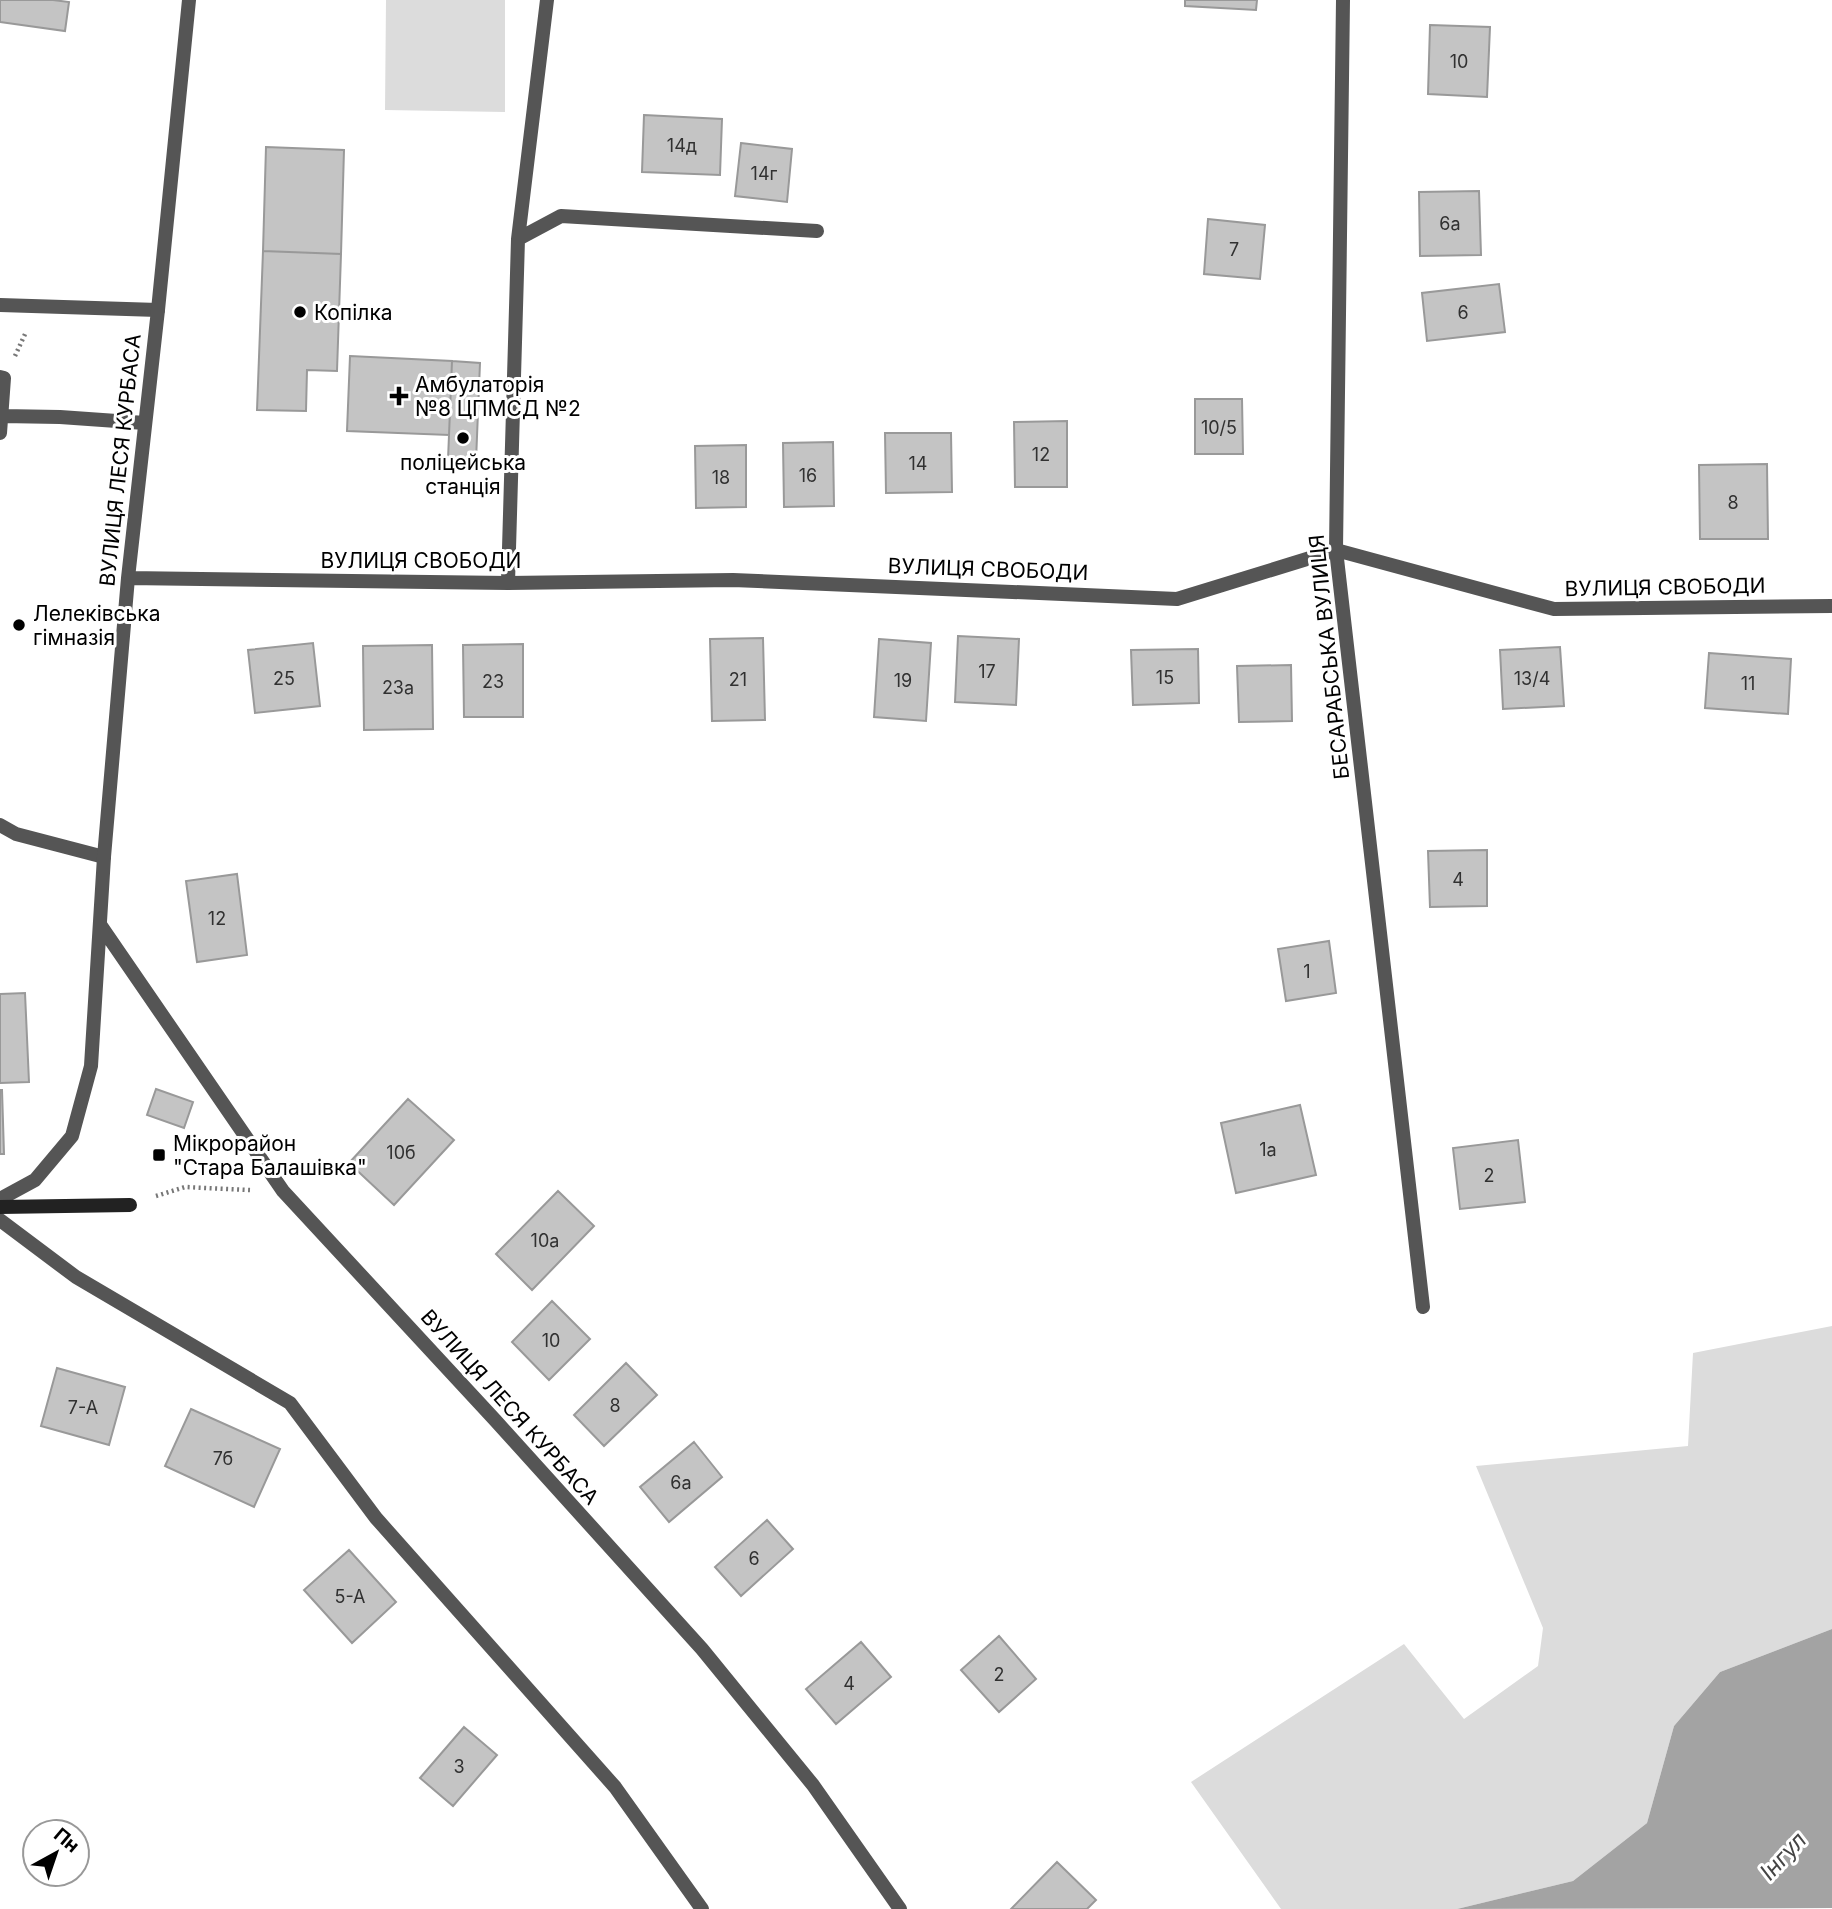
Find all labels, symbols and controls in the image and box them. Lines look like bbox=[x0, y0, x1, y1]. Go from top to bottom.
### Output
house number: 10 bbox=[1450, 51, 1468, 72]
house number: 14д bbox=[667, 135, 697, 156]
house number: 14г bbox=[751, 163, 778, 184]
house number: 6а bbox=[1439, 213, 1461, 234]
house number: 7 bbox=[1229, 239, 1239, 260]
place label: Копілка bbox=[314, 300, 393, 325]
house number: 6 bbox=[1457, 302, 1469, 323]
marker: Копілка bbox=[292, 304, 308, 320]
street label: ВУЛИЦЯ ЛЕСЯ КУРБАСА bbox=[94, 333, 146, 587]
place label: Амбулаторія №8 ЦПМСД №2 bbox=[415, 372, 581, 421]
marker: Амбулаторія №8 ЦПМСД №2 bbox=[389, 386, 409, 406]
house number: 10/5 bbox=[1201, 417, 1237, 438]
marker: поліцейська станція bbox=[455, 430, 471, 446]
house number: 12 bbox=[1032, 444, 1050, 465]
place label: поліцейська станція bbox=[400, 450, 526, 499]
house number: 14 bbox=[909, 453, 927, 474]
house number: 16 bbox=[799, 465, 817, 486]
house number: 18 bbox=[712, 467, 730, 488]
house number: 8 bbox=[1727, 492, 1739, 513]
street label: БЕСАРАБСЬКА ВУЛИЦЯ bbox=[1304, 533, 1354, 781]
street label: ВУЛИЦЯ СВОБОДИ bbox=[321, 548, 521, 573]
street label: ВУЛИЦЯ СВОБОДИ bbox=[887, 553, 1089, 585]
street label: ВУЛИЦЯ СВОБОДИ bbox=[1564, 573, 1766, 601]
place label: Лелеківська гімназія bbox=[33, 601, 161, 650]
marker: Лелеківська гімназія bbox=[11, 617, 27, 633]
house number: 17 bbox=[978, 661, 996, 682]
house number: 15 bbox=[1156, 667, 1174, 688]
house number: 25 bbox=[273, 668, 295, 689]
house number: 13/4 bbox=[1514, 668, 1550, 689]
house number: 21 bbox=[729, 669, 747, 690]
house number: 19 bbox=[894, 670, 912, 691]
house number: 23 bbox=[482, 671, 504, 692]
house number: 11 bbox=[1741, 673, 1755, 694]
house number: 23а bbox=[382, 677, 414, 698]
house number: 4 bbox=[1452, 869, 1464, 890]
house number: 12 bbox=[208, 908, 226, 929]
house number: 1 bbox=[1303, 961, 1311, 982]
place label: Мікрорайон "Стара Балашівка" bbox=[173, 1131, 367, 1180]
house number: 1а bbox=[1259, 1139, 1277, 1160]
house number: 10б bbox=[386, 1142, 416, 1163]
marker: Мікрорайон "Стара Балашівка" bbox=[151, 1147, 167, 1163]
house number: 2 bbox=[1484, 1165, 1494, 1186]
house number: 10а bbox=[531, 1230, 559, 1251]
street label: ВУЛИЦЯ ЛЕСЯ КУРБАСА bbox=[416, 1304, 604, 1510]
house number: 10 bbox=[542, 1330, 560, 1351]
house number: 8 bbox=[609, 1395, 621, 1416]
house number: 7-А bbox=[68, 1397, 98, 1418]
house number: 7б bbox=[213, 1448, 233, 1469]
house number: 6а bbox=[670, 1472, 692, 1493]
house number: 6 bbox=[748, 1548, 760, 1569]
house number: 5-А bbox=[334, 1586, 366, 1607]
house number: 2 bbox=[994, 1664, 1004, 1685]
house number: 4 bbox=[843, 1673, 855, 1694]
house number: 3 bbox=[453, 1756, 465, 1777]
north arrow bbox=[21, 1818, 91, 1888]
text: Пн bbox=[49, 1823, 84, 1858]
water label: Інгул bbox=[1754, 1826, 1812, 1886]

